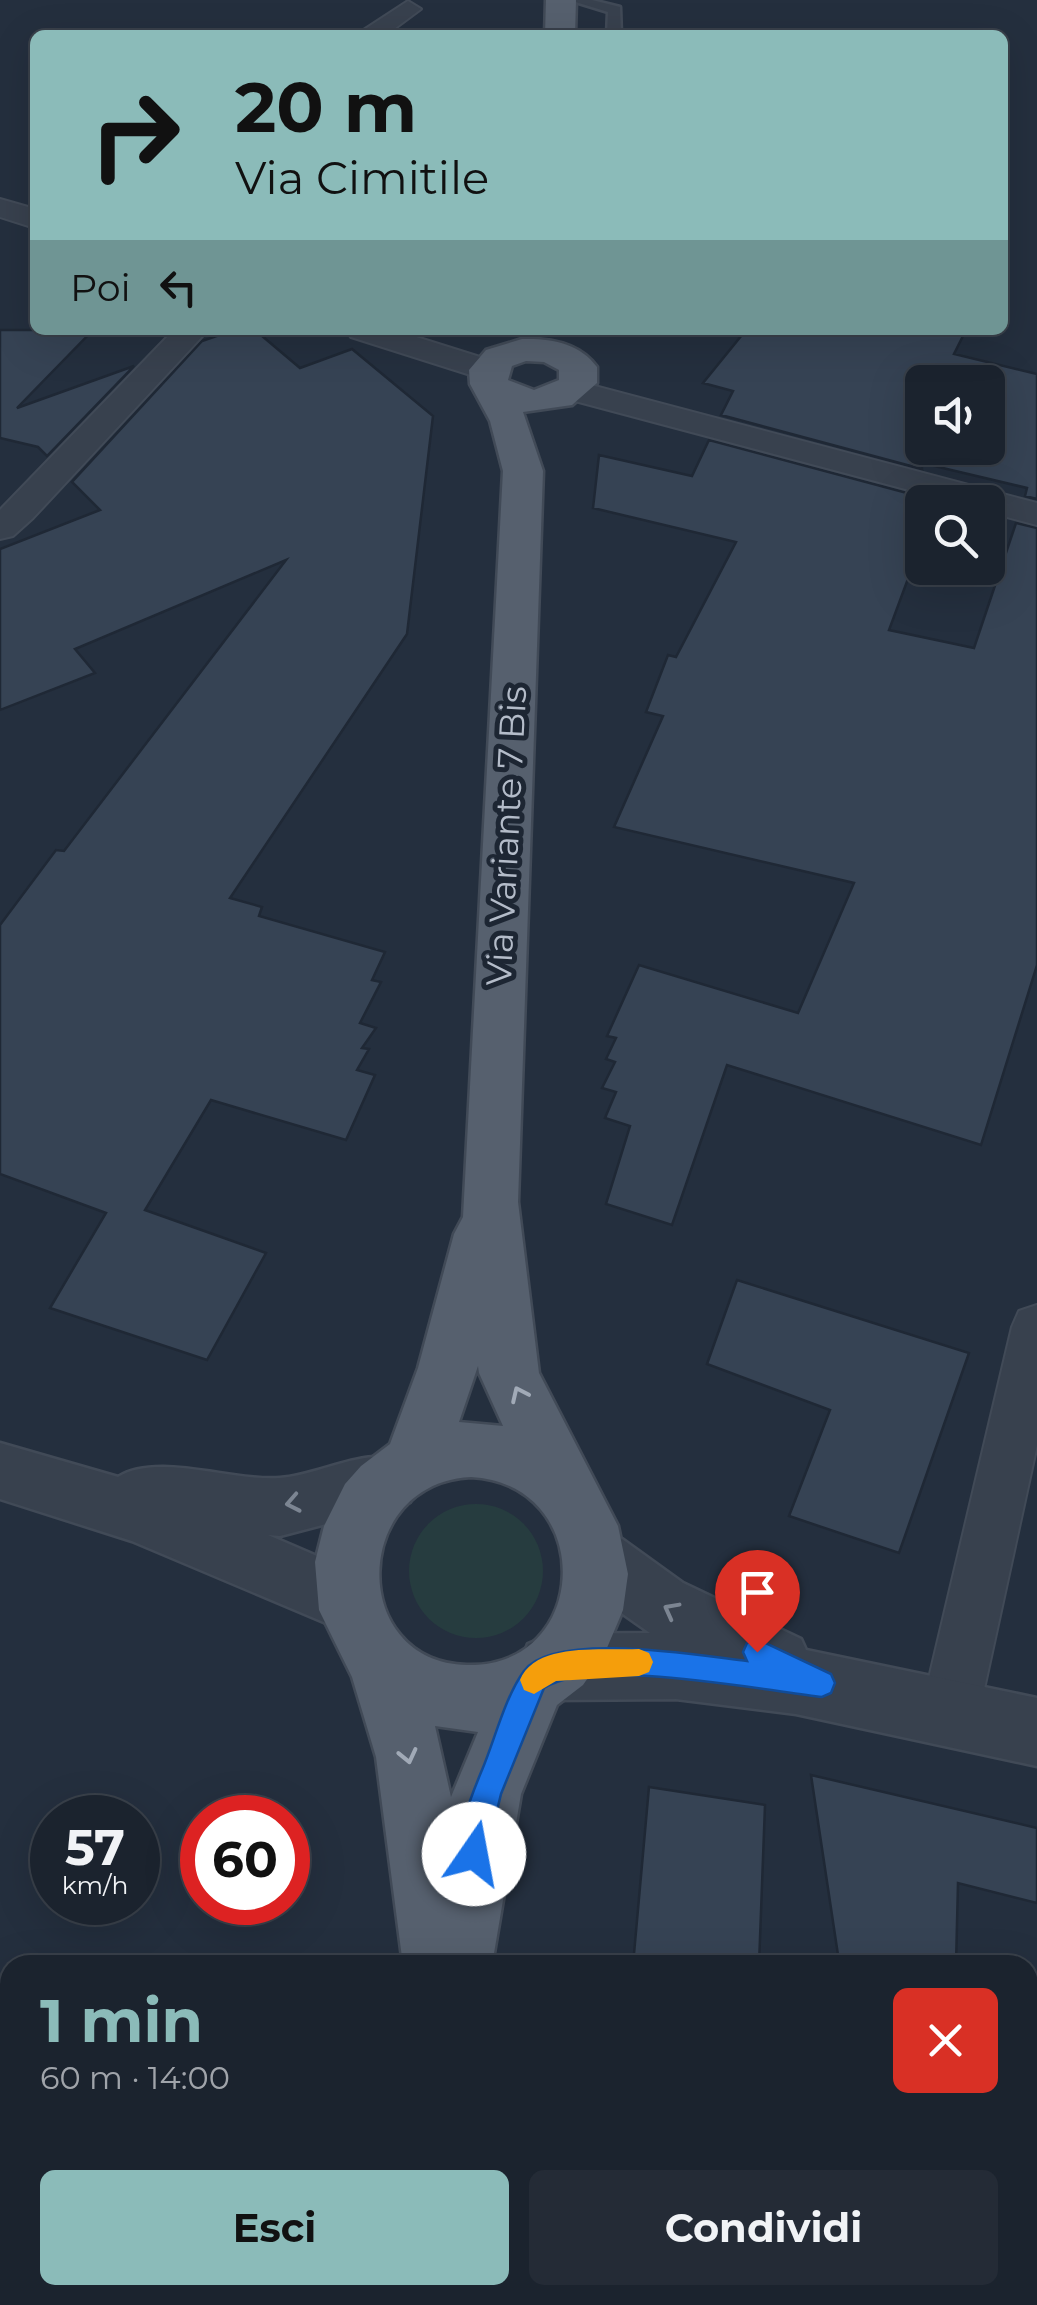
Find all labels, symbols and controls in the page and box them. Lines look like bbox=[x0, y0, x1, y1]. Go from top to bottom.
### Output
text: 20 m bbox=[235, 64, 417, 150]
icon: right bbox=[70, 70, 200, 200]
text: Via Cimitile bbox=[235, 150, 489, 205]
icon: left bbox=[151, 260, 206, 315]
text: Poi bbox=[70, 264, 131, 311]
map controls bbox=[905, 365, 1005, 585]
button: sound bbox=[905, 365, 1005, 465]
button: search bbox=[905, 485, 1005, 585]
street label: Via Variante 7 Bis bbox=[477, 685, 535, 987]
one-way arrow bbox=[511, 1386, 531, 1404]
one-way arrow bbox=[285, 1492, 301, 1513]
pin bbox=[715, 1550, 800, 1653]
icon: arrive bbox=[730, 1565, 785, 1620]
one-way arrow bbox=[663, 1603, 682, 1622]
one-way arrow bbox=[396, 1747, 417, 1764]
speed limit sign: 60 bbox=[180, 1795, 310, 1925]
position arrow bbox=[422, 1802, 526, 1906]
text: 57 bbox=[65, 1817, 125, 1878]
text: km/h bbox=[62, 1870, 128, 1900]
text: 1 min bbox=[40, 1984, 203, 2057]
button: close bbox=[893, 1988, 998, 2093]
text: 60 m · 14:00 bbox=[40, 2058, 230, 2097]
button: Esci bbox=[40, 2170, 509, 2285]
button: Condividi bbox=[529, 2170, 998, 2285]

